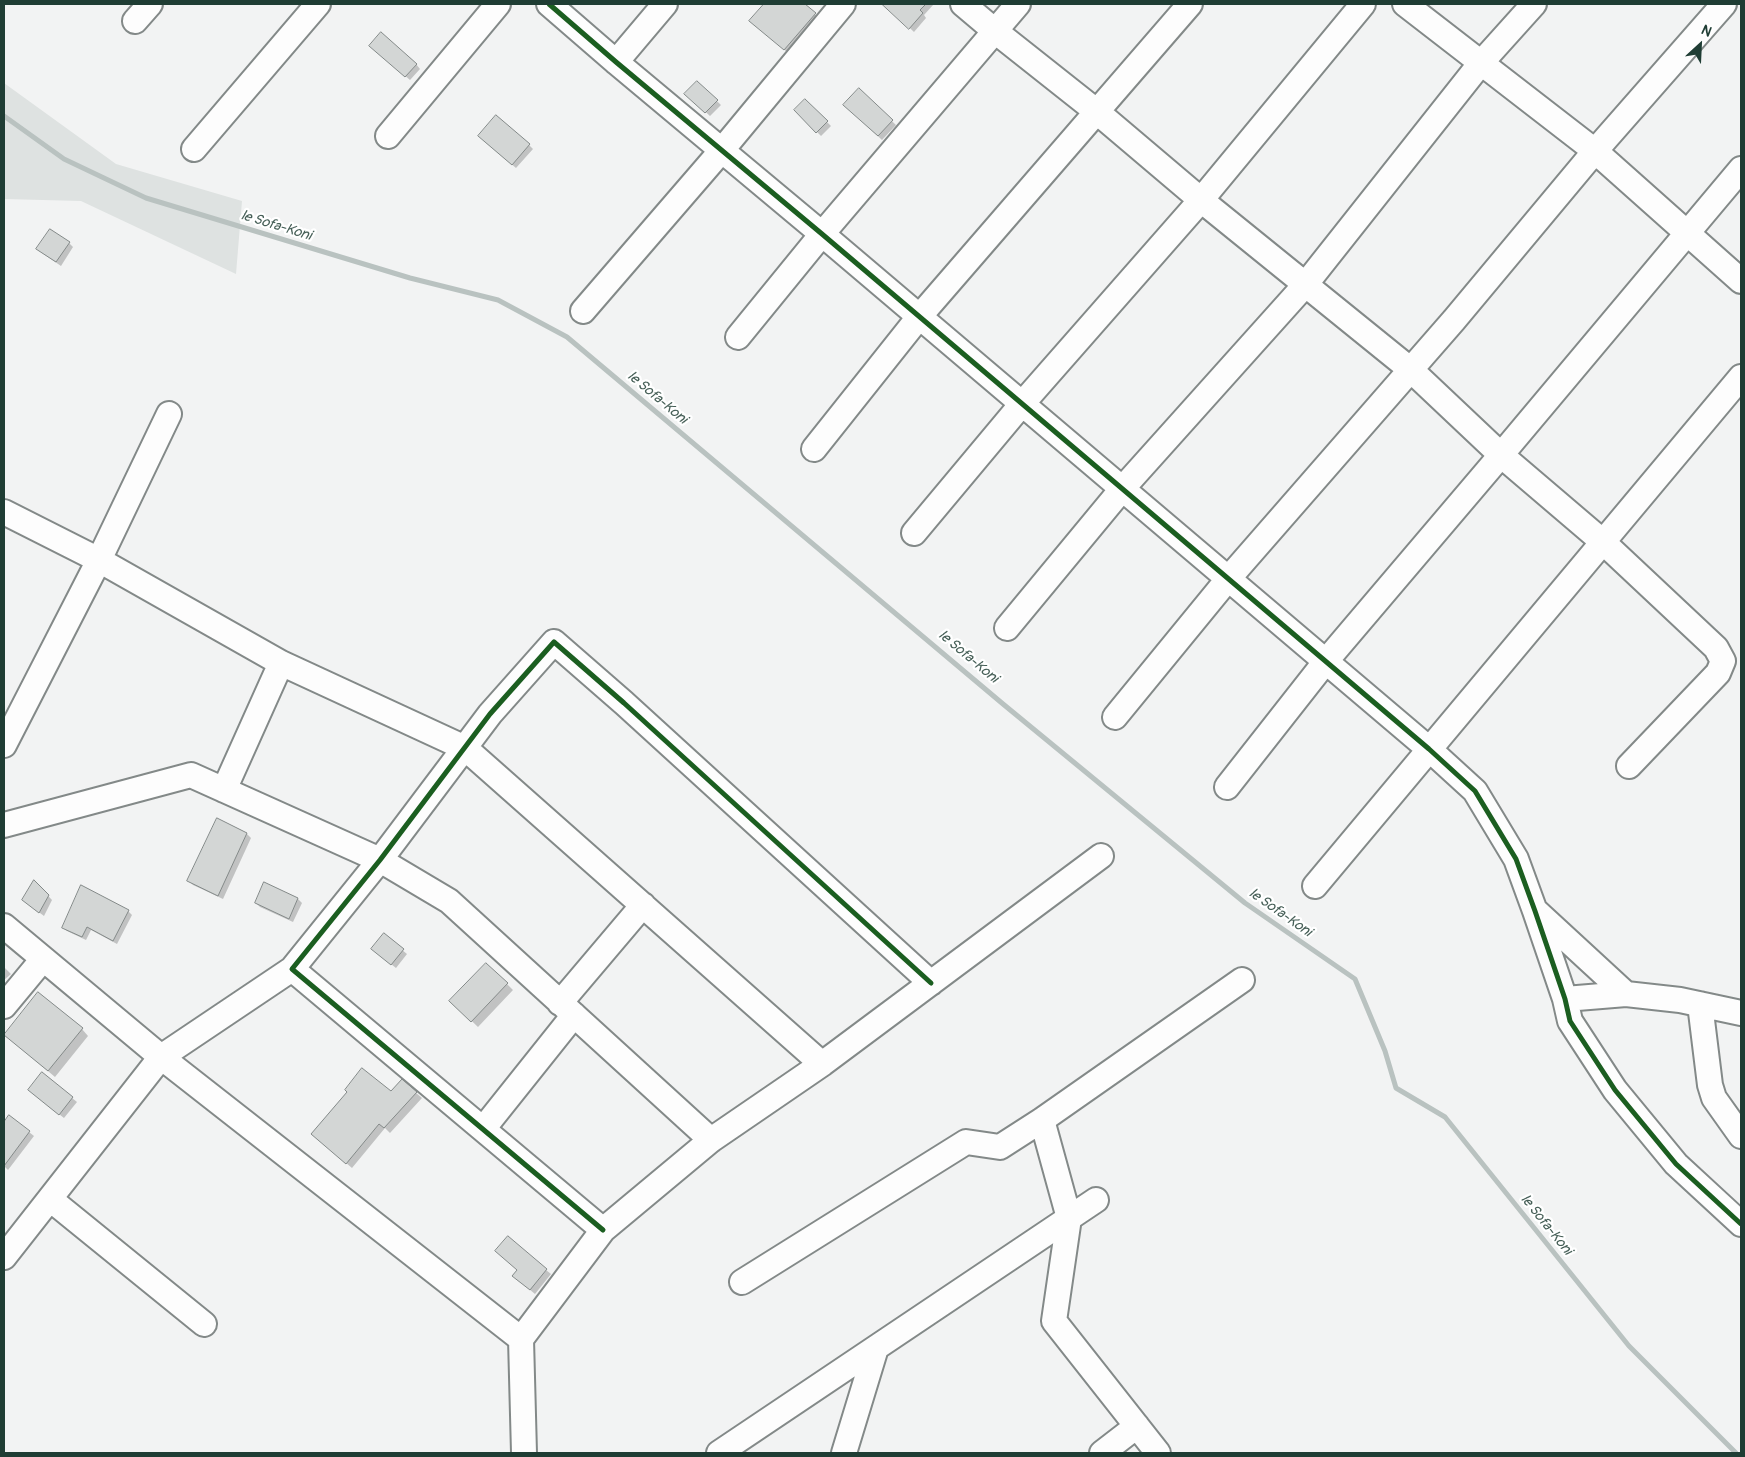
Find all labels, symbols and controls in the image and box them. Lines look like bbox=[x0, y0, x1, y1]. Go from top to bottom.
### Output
north arrow bbox=[1675, 20, 1725, 70]
text: N bbox=[1699, 21, 1714, 41]
water label: le Sofa-Koni bbox=[239, 207, 313, 245]
water label: le Sofa-Koni bbox=[624, 368, 690, 428]
water label: le Sofa-Koni bbox=[935, 627, 1001, 687]
water label: le Sofa-Koni bbox=[1245, 885, 1315, 941]
water label: le Sofa-Koni bbox=[1517, 1191, 1575, 1259]

